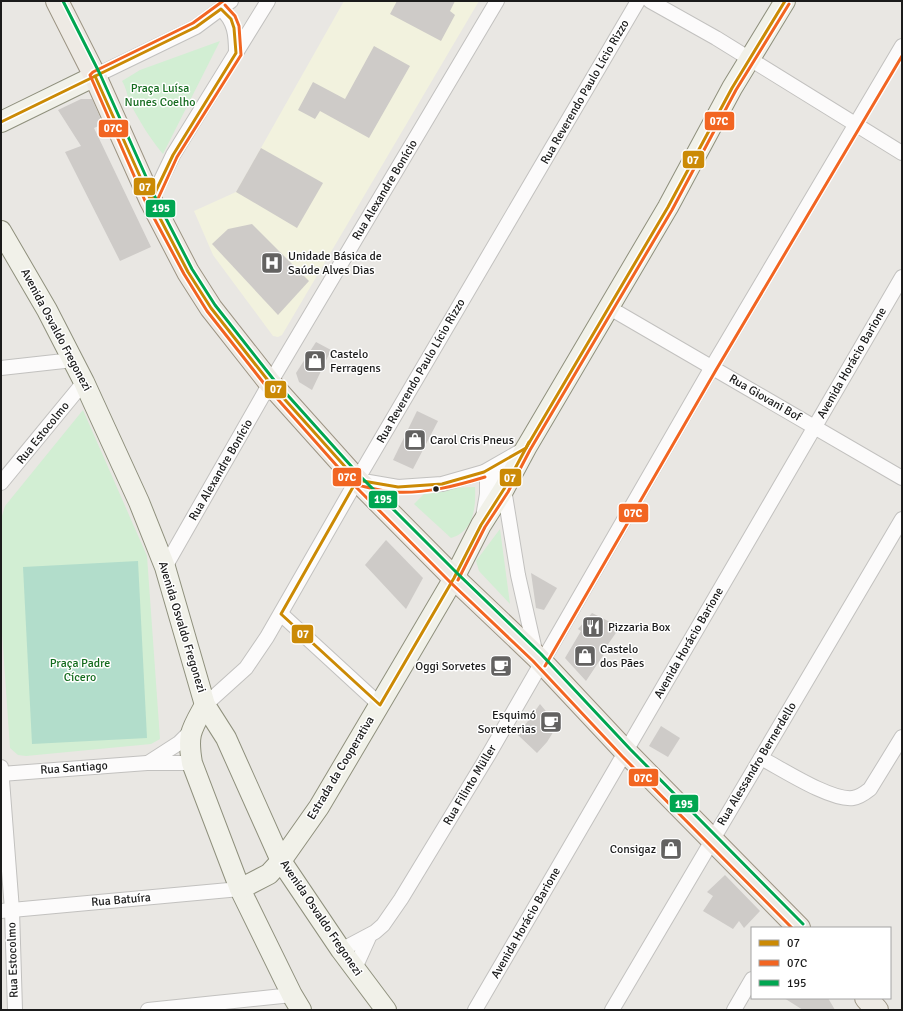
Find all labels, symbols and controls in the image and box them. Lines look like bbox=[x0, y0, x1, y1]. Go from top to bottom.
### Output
street label: Rua Reverendo Paulo Lício Rizzo bbox=[537, 17, 633, 167]
park label: Praça Luísa Nunes Coelho bbox=[125, 81, 195, 110]
line badge: 07C bbox=[704, 111, 735, 131]
text: 07C bbox=[710, 115, 729, 128]
line badge: 07C bbox=[98, 119, 129, 138]
text: 07C bbox=[104, 122, 123, 135]
street label: Rua Alexandre Bonício bbox=[349, 137, 421, 243]
line badge: 07 bbox=[682, 150, 705, 169]
text: 07 bbox=[687, 154, 699, 167]
line badge: 07 bbox=[133, 177, 156, 196]
text: 07 bbox=[139, 181, 151, 194]
line badge: 195 bbox=[145, 199, 176, 218]
text: 195 bbox=[152, 202, 170, 215]
place label: Unidade Básica de Saúde Alves Dias bbox=[288, 249, 382, 278]
hospital icon: Unidade Básica de Saúde Alves Dias bbox=[259, 250, 285, 276]
street label: Avenida Osvaldo Fregonezi bbox=[17, 266, 95, 394]
street label: Rua Reverendo Paulo Lício Rizzo bbox=[373, 296, 469, 446]
street label: Avenida Horácio Barione bbox=[814, 305, 890, 421]
place label: Castelo Ferragens bbox=[330, 347, 381, 376]
shop icon: Castelo Ferragens bbox=[302, 348, 328, 374]
street label: Rua Giovani Bof bbox=[726, 371, 805, 425]
line badge: 07 bbox=[264, 380, 287, 399]
text: 07 bbox=[270, 383, 282, 396]
street label: Rua Estocolmo bbox=[13, 399, 73, 467]
street label: Rua Alexandre Bonício bbox=[186, 417, 256, 523]
shop icon: Carol Cris Pneus bbox=[402, 427, 428, 453]
place label: Carol Cris Pneus bbox=[430, 433, 514, 448]
line badge: 07C bbox=[332, 467, 362, 487]
line badge: 07 bbox=[499, 468, 522, 487]
text: 07C bbox=[338, 471, 357, 484]
text: 07 bbox=[504, 472, 516, 485]
unlabelled marker bbox=[431, 484, 441, 494]
line badge: 195 bbox=[368, 490, 398, 509]
text: 195 bbox=[374, 493, 392, 506]
line badge: 07C bbox=[618, 503, 649, 523]
text: 07C bbox=[624, 507, 643, 520]
street label: Avenida Osvaldo Fregonezi bbox=[155, 559, 209, 695]
street label: Avenida Horácio Barione bbox=[651, 585, 727, 701]
restaurant icon: Pizzaria Box bbox=[580, 614, 606, 640]
place label: Pizzaria Box bbox=[608, 620, 671, 635]
line badge: 07 bbox=[291, 624, 314, 644]
text: 07 bbox=[297, 628, 309, 641]
place label: Castelo dos Pães bbox=[600, 642, 644, 671]
shop icon: Castelo dos Pães bbox=[572, 643, 598, 669]
cafe icon: Oggi Sorvetes bbox=[488, 653, 514, 679]
park label: Praça Padre Cícero bbox=[50, 656, 110, 685]
place label: Oggi Sorvetes bbox=[415, 659, 486, 674]
street label: Rua Alessandro Bernerdello bbox=[714, 700, 800, 828]
place label: Esquimó Sorveterias bbox=[478, 708, 536, 737]
cafe icon: Esquimó Sorveterias bbox=[538, 709, 564, 735]
street label: Estrada da Cooperativa bbox=[304, 714, 378, 822]
street label: Rua Filinto Müller bbox=[440, 741, 500, 828]
street label: Rua Santiago bbox=[40, 758, 108, 778]
line badge: 07C bbox=[628, 768, 659, 787]
text: 07C bbox=[634, 772, 653, 785]
line badge: 195 bbox=[669, 794, 699, 813]
text: 195 bbox=[675, 798, 693, 811]
shop icon: Consigaz bbox=[658, 836, 684, 862]
place label: Consigaz bbox=[610, 842, 656, 857]
street label: Avenida Osvaldo Fregonezi bbox=[277, 857, 365, 979]
street label: Avenida Horácio Barione bbox=[488, 865, 564, 981]
street label: Rua Batuíra bbox=[91, 890, 151, 910]
street label: Rua Estocolmo bbox=[4, 922, 22, 998]
legend bbox=[751, 927, 891, 999]
text: 07 bbox=[787, 936, 800, 951]
text: 07C bbox=[787, 956, 807, 971]
text: 195 bbox=[787, 976, 806, 991]

